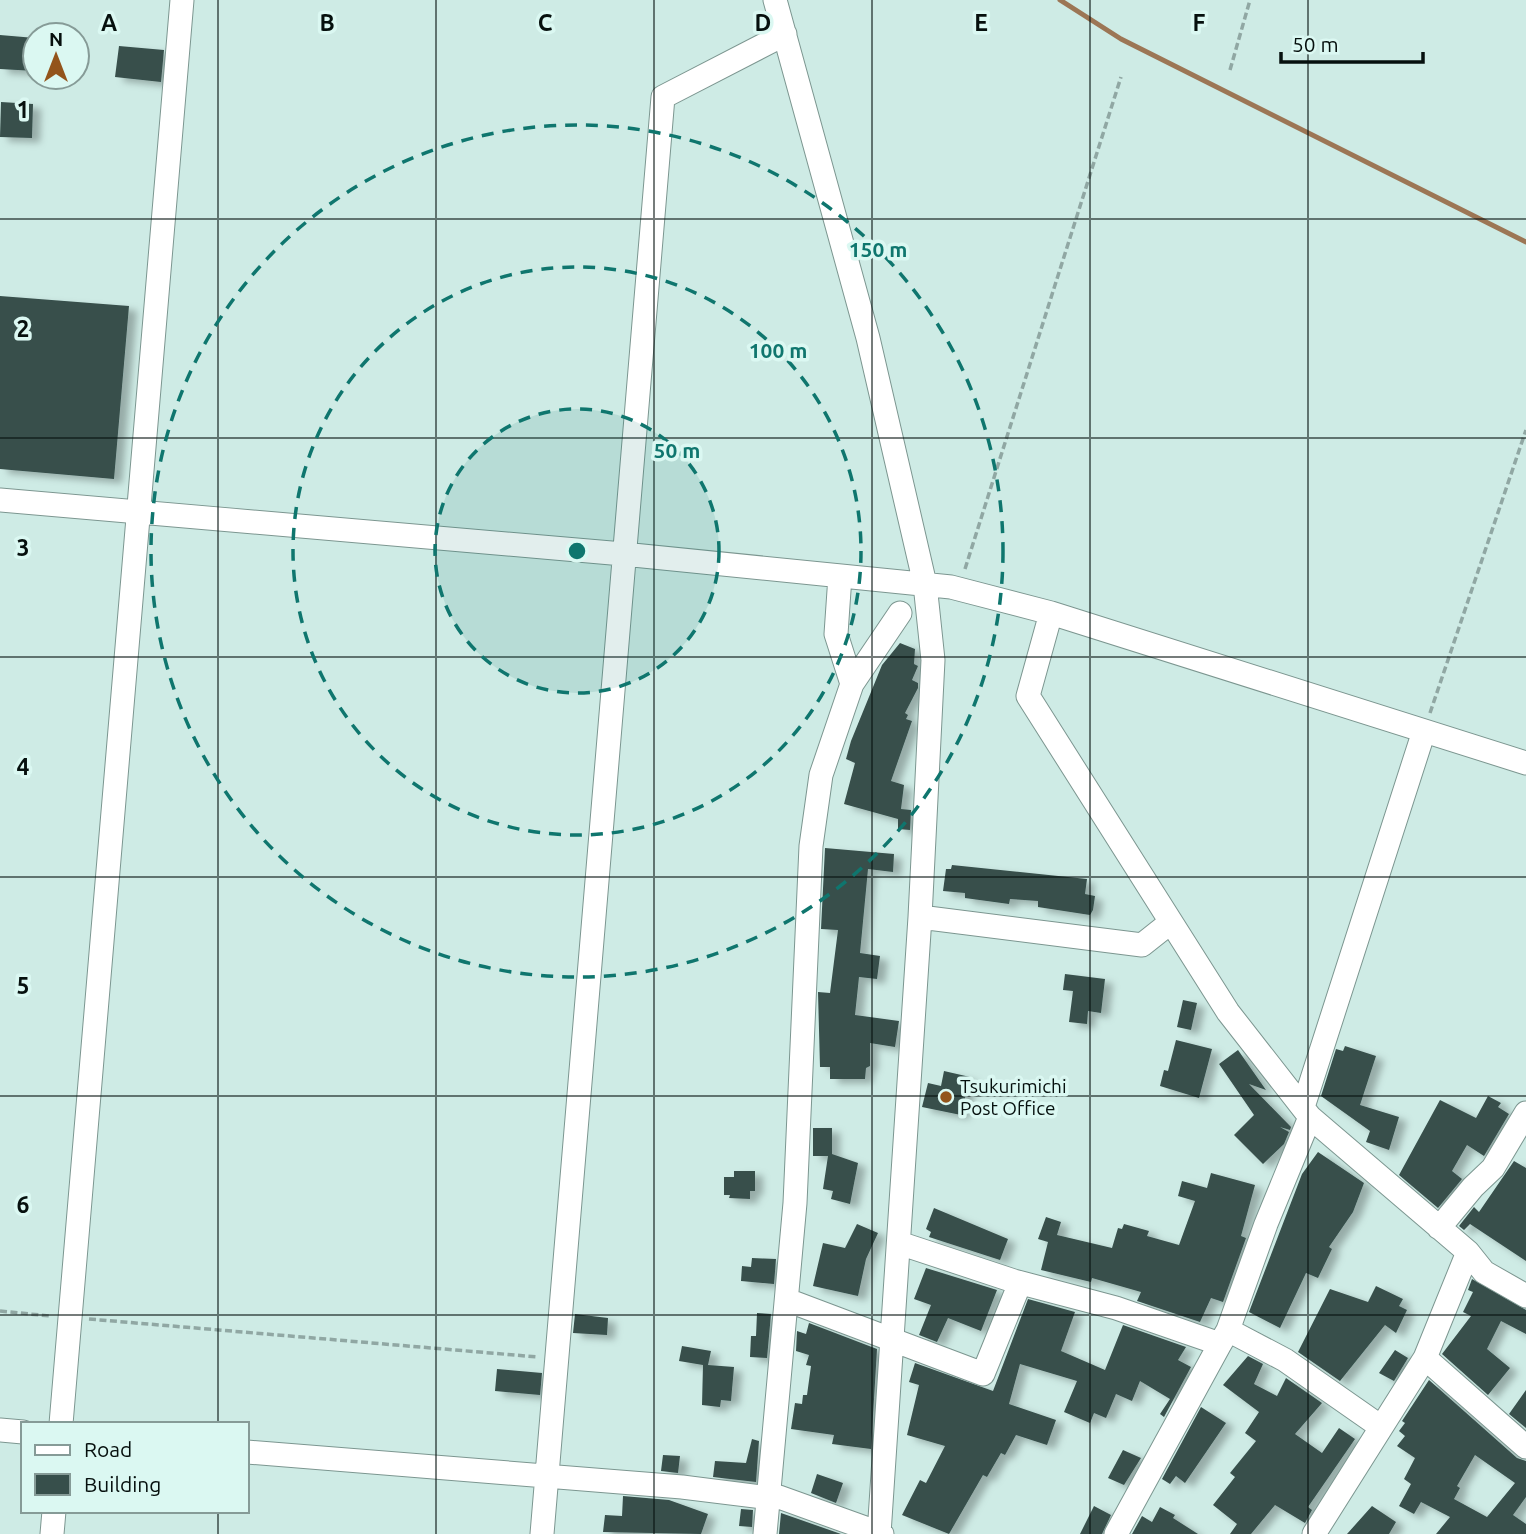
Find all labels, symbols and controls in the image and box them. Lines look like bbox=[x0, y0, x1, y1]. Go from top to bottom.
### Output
text: A bbox=[101, 10, 117, 35]
text: B bbox=[319, 10, 335, 35]
text: C bbox=[538, 10, 553, 35]
text: D bbox=[755, 10, 771, 35]
text: E bbox=[974, 10, 988, 35]
text: F bbox=[1193, 10, 1206, 35]
north arrow bbox=[21, 21, 91, 91]
scale bar bbox=[1281, 21, 1423, 65]
text: N bbox=[49, 28, 63, 50]
text: 50 m bbox=[1292, 32, 1339, 56]
text: 1 bbox=[17, 97, 29, 122]
text: 150 m bbox=[849, 237, 907, 261]
text: 2 bbox=[17, 316, 29, 341]
text: 100 m bbox=[749, 338, 807, 362]
text: 50 m bbox=[654, 438, 700, 462]
text: 3 bbox=[17, 535, 29, 560]
centre of rings bbox=[565, 539, 589, 563]
text: 4 bbox=[17, 754, 30, 779]
text: 5 bbox=[17, 973, 29, 998]
place label: Tsukurimichi Post Office bbox=[960, 1075, 1067, 1119]
marker: Tsukurimichi Post Office bbox=[938, 1089, 954, 1105]
text: 6 bbox=[17, 1192, 30, 1217]
legend bbox=[21, 1422, 248, 1513]
text: Road bbox=[84, 1437, 132, 1461]
text: Building bbox=[84, 1472, 161, 1496]

